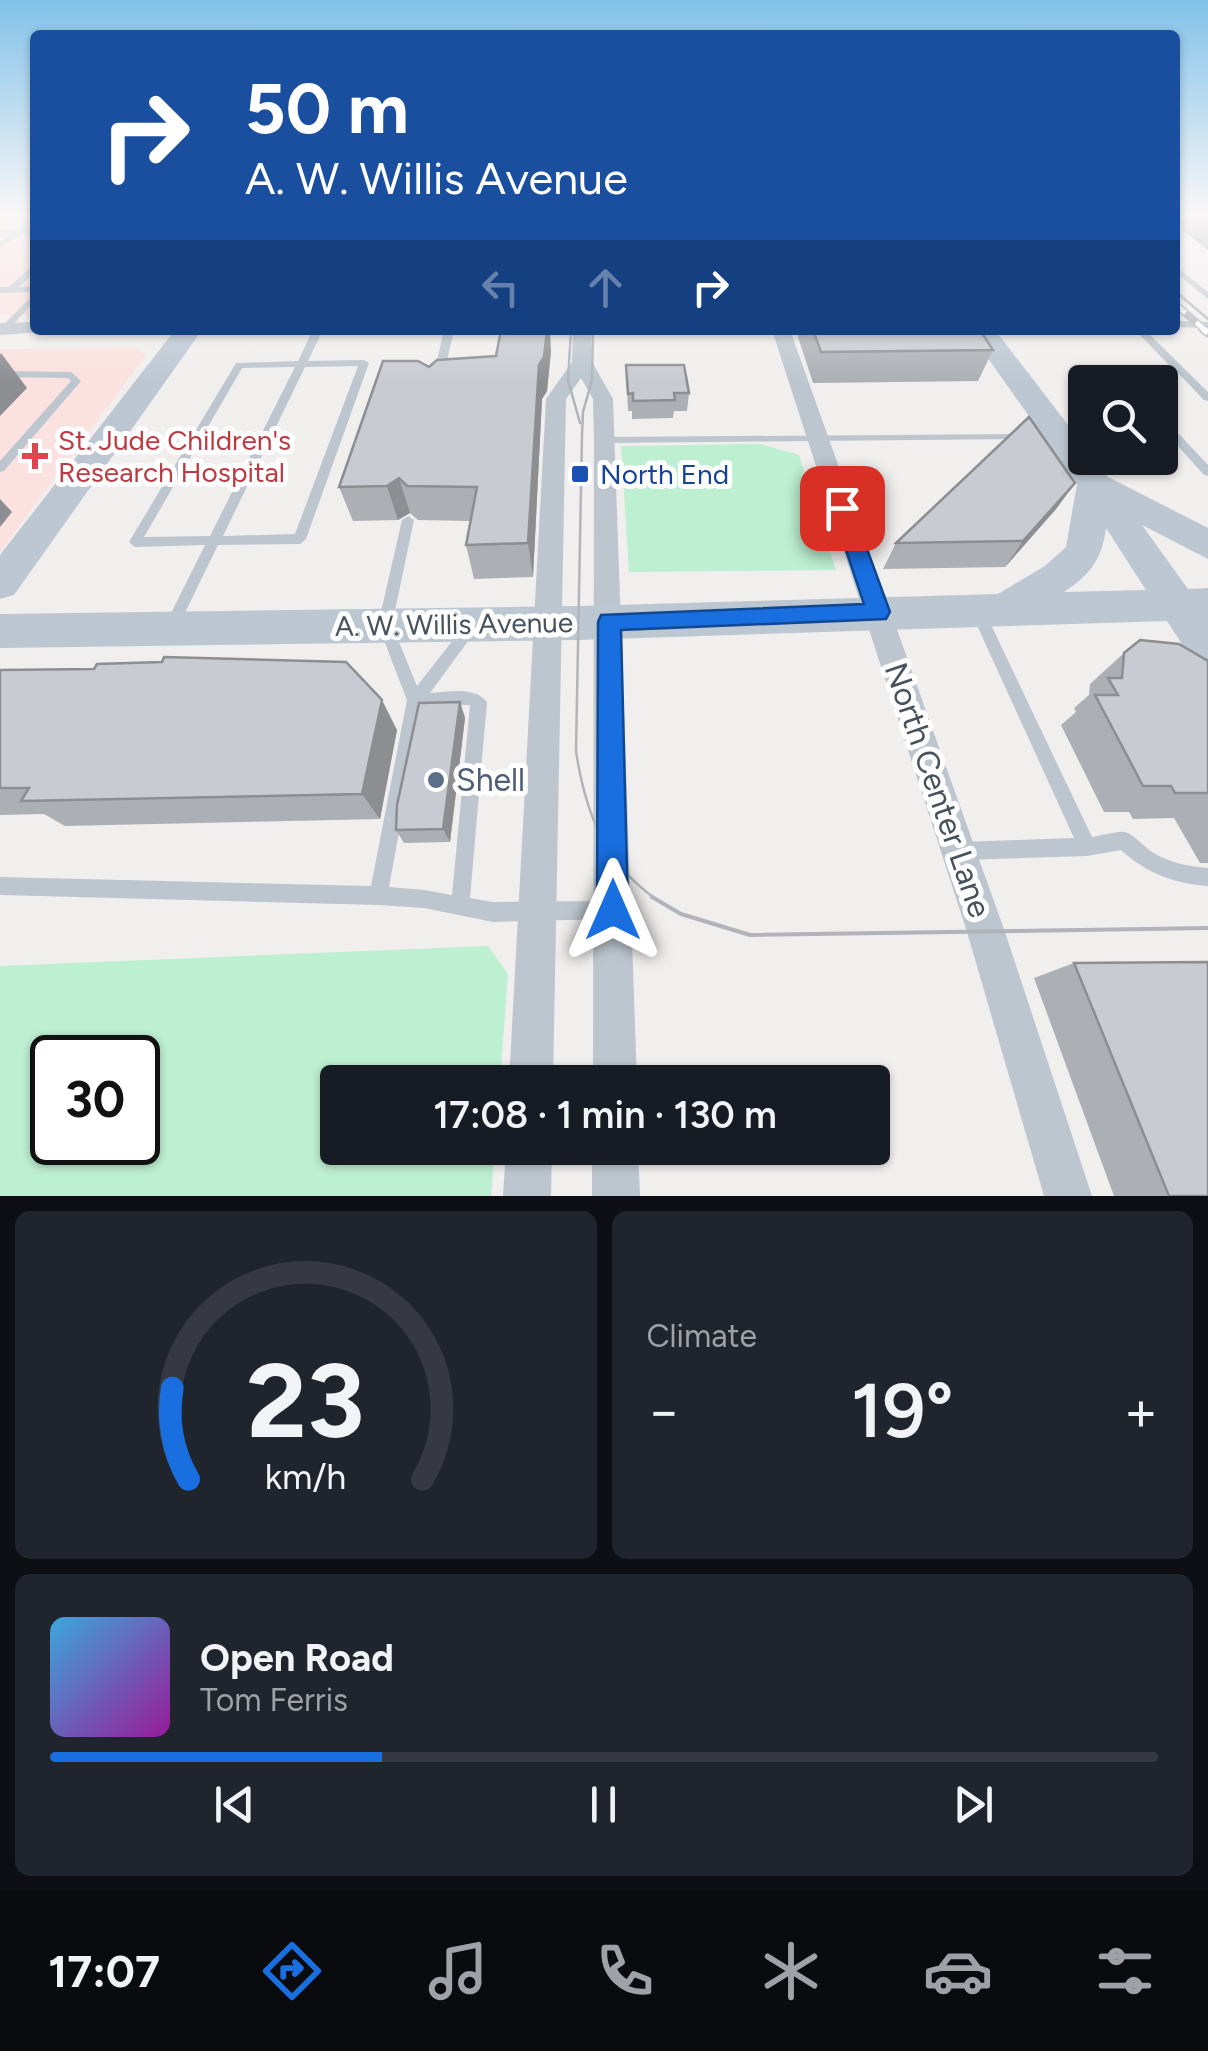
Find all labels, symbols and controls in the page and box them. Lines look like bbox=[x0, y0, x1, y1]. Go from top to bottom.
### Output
text: 50 m bbox=[245, 66, 409, 151]
icon: right bbox=[80, 70, 210, 200]
text: A. W. Willis Avenue bbox=[245, 151, 628, 205]
icon: left bbox=[473, 260, 528, 315]
icon: ahead bbox=[578, 260, 633, 315]
icon: right bbox=[683, 260, 738, 315]
map controls bbox=[1068, 365, 1178, 475]
button: search bbox=[1068, 365, 1178, 475]
place label: St. Jude Children's Research Hospital bbox=[58, 423, 291, 489]
marker: St. Jude Children's Research Hospital bbox=[22, 443, 48, 469]
place label: North End bbox=[600, 457, 729, 491]
marker: North End bbox=[569, 463, 591, 485]
pin bbox=[800, 466, 885, 551]
icon: arrive bbox=[815, 481, 870, 536]
street label: A. W. Willis Avenue bbox=[335, 605, 573, 643]
street label: North Center Lane bbox=[877, 658, 999, 922]
place label: Shell bbox=[456, 761, 525, 799]
marker: Shell bbox=[425, 769, 447, 791]
position arrow bbox=[561, 858, 665, 962]
speed limit sign: 30 bbox=[30, 1035, 160, 1165]
text: 17:08 · 1 min · 130 m bbox=[433, 1092, 777, 1138]
text: Climate bbox=[647, 1317, 757, 1355]
text: 23 bbox=[247, 1338, 365, 1463]
text: 19° bbox=[851, 1366, 954, 1456]
text: − bbox=[647, 1378, 681, 1444]
text: + bbox=[1124, 1378, 1158, 1444]
text: km/h bbox=[265, 1455, 347, 1498]
text: Open Road bbox=[200, 1635, 394, 1681]
text: Tom Ferris bbox=[200, 1681, 348, 1719]
icon: previous bbox=[207, 1777, 262, 1832]
icon: pause bbox=[576, 1777, 631, 1832]
icon: next bbox=[946, 1777, 1001, 1832]
icon: directions bbox=[257, 1936, 327, 2006]
icon: music bbox=[423, 1936, 493, 2006]
icon: phone bbox=[590, 1936, 660, 2006]
icon: climate bbox=[756, 1936, 826, 2006]
icon: car bbox=[923, 1936, 993, 2006]
icon: filters bbox=[1090, 1936, 1160, 2006]
text: 17:07 bbox=[48, 1944, 160, 1998]

